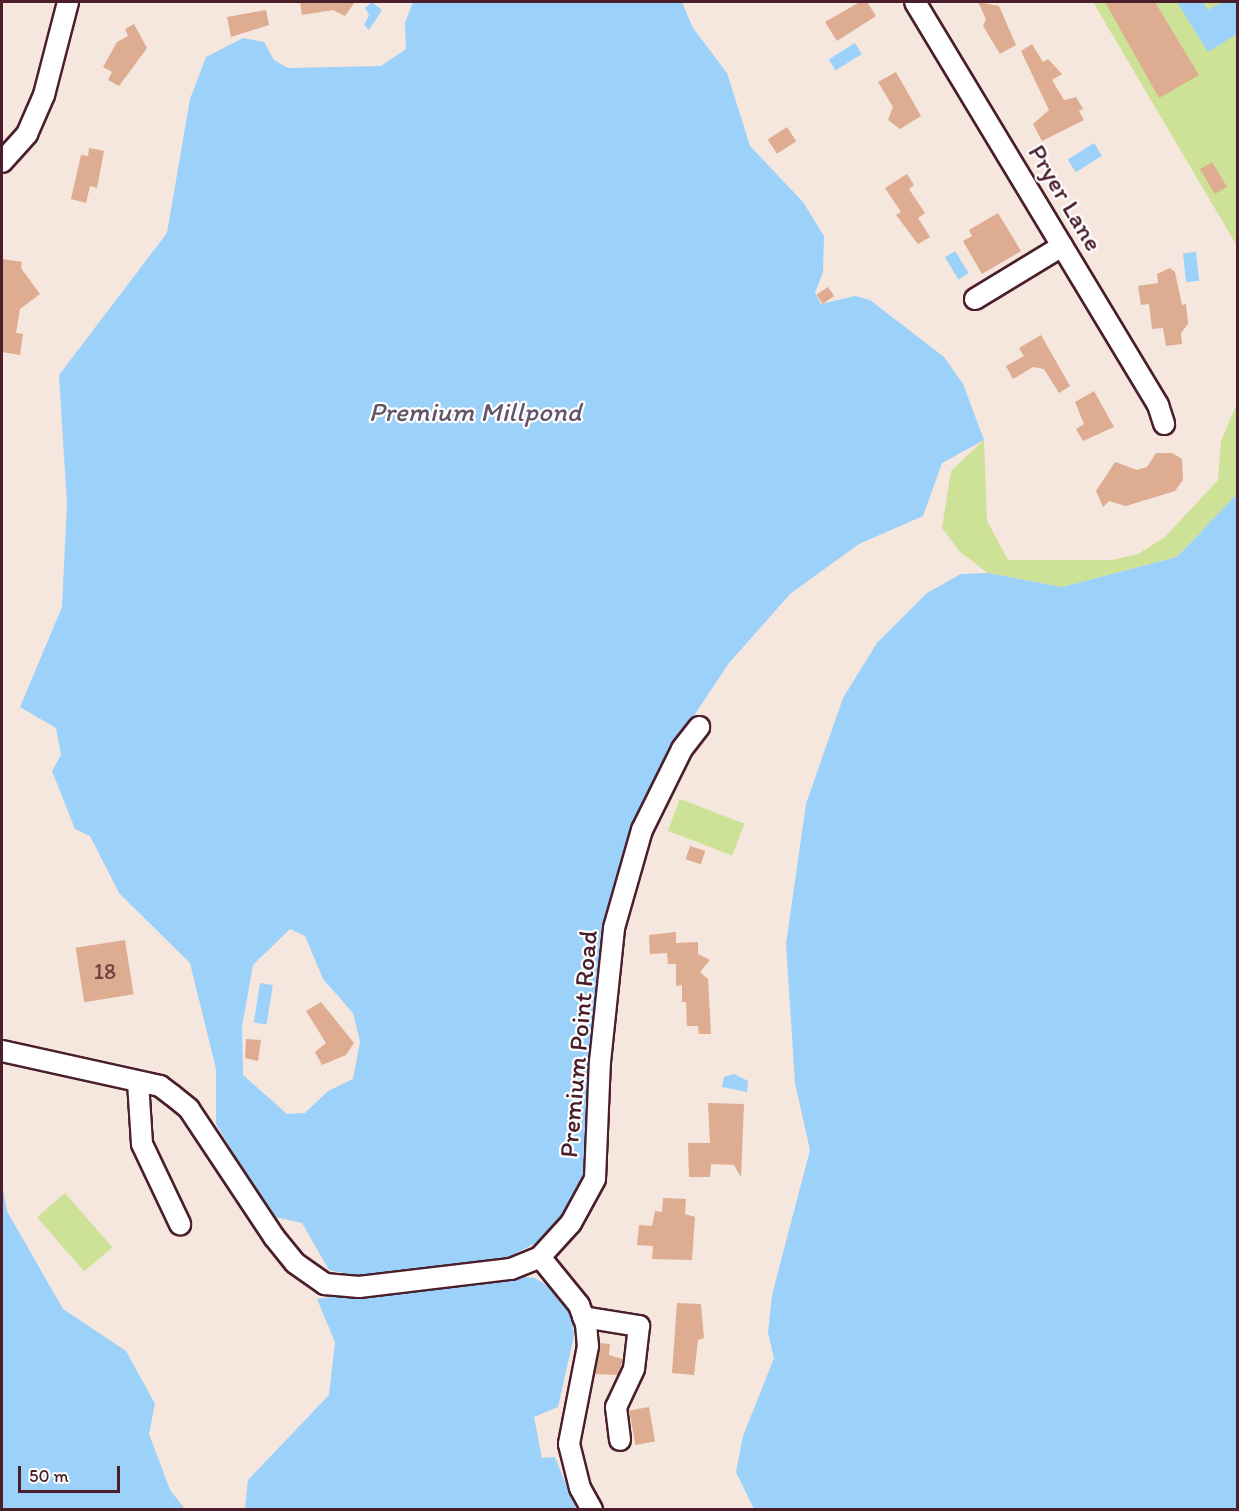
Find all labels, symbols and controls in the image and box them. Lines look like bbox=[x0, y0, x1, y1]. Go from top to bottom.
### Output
street label: Pryer Lane bbox=[1021, 139, 1109, 257]
water label: Premium Millpond bbox=[369, 396, 581, 428]
street label: Premium Point Road bbox=[554, 929, 604, 1159]
house number: 18 bbox=[94, 959, 116, 985]
scale bar bbox=[21, 1454, 123, 1492]
text: 50 m bbox=[29, 1465, 69, 1487]

